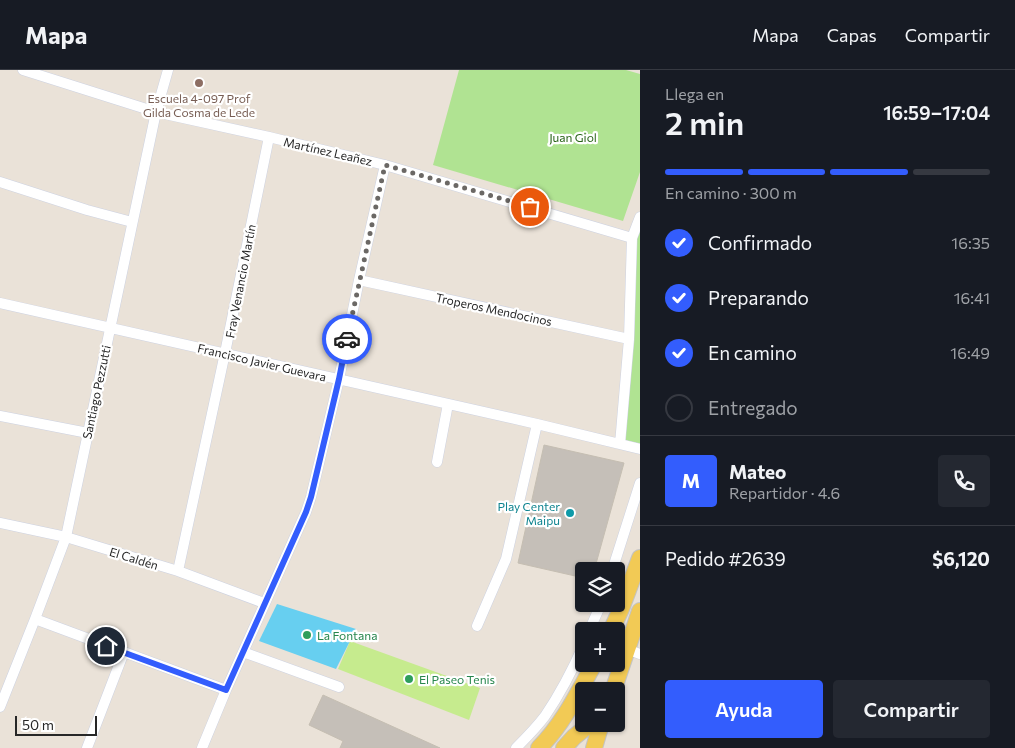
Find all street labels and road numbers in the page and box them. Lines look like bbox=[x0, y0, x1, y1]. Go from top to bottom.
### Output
street label: Martínez Leañez bbox=[282, 134, 374, 168]
street label: Fray Venancio Martín bbox=[222, 223, 258, 339]
street label: Troperos Mendocinos bbox=[435, 290, 553, 328]
street label: Francisco Javier Guevara bbox=[196, 340, 328, 385]
street label: Santiago Pezzutti bbox=[79, 344, 113, 440]
street label: El Caldén bbox=[108, 544, 160, 572]

